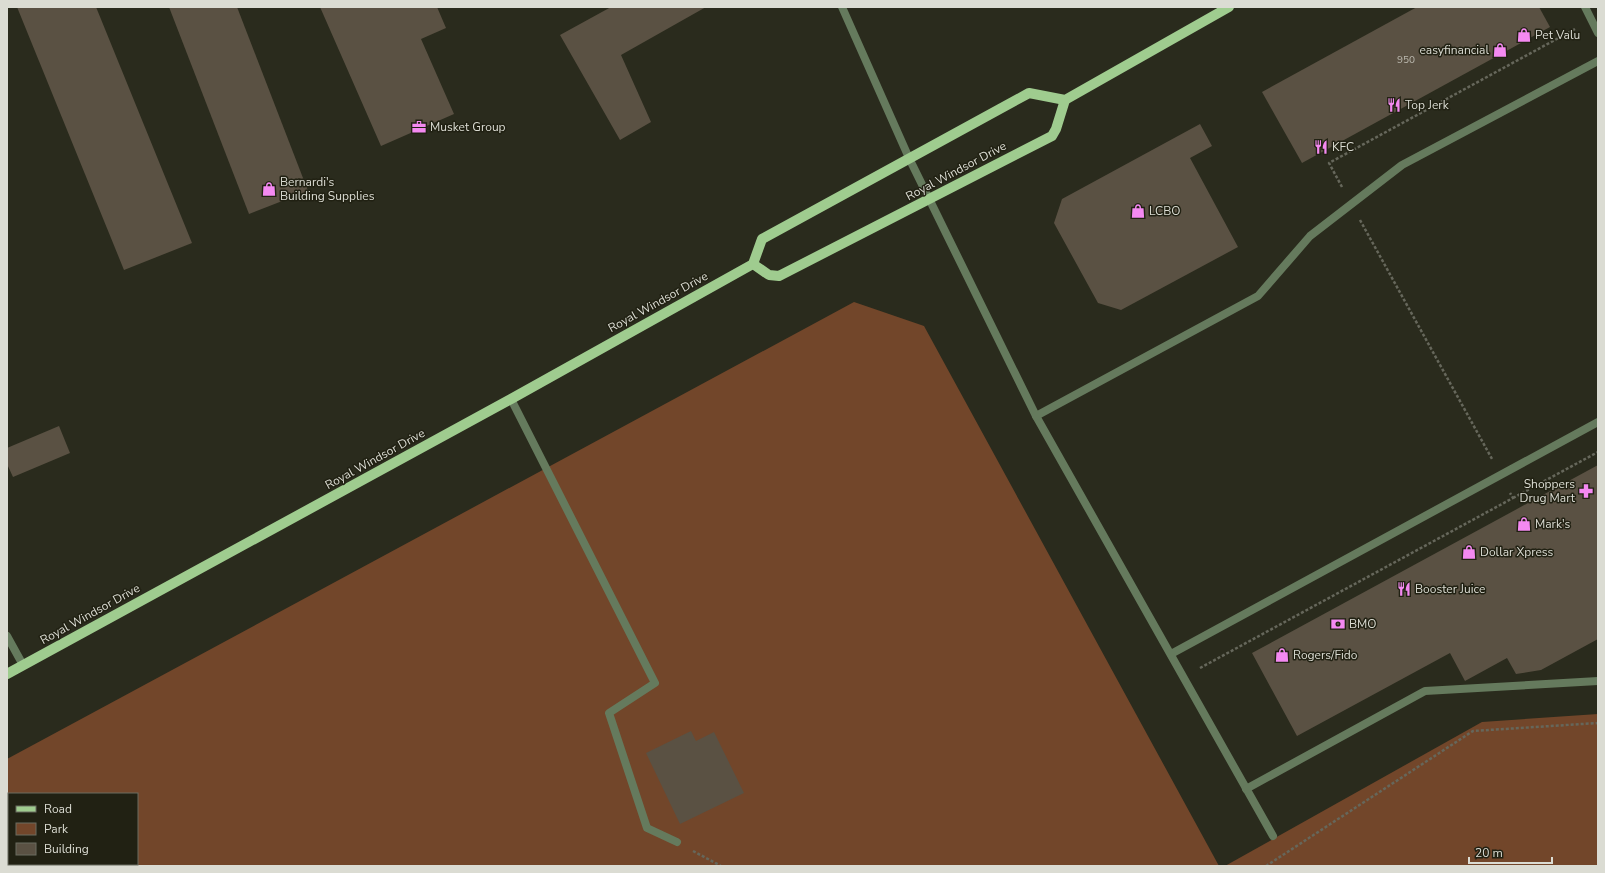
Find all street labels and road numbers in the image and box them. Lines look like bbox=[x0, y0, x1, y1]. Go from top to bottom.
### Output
street label: Royal Windsor Drive bbox=[903, 138, 1009, 204]
street label: Royal Windsor Drive bbox=[605, 268, 711, 336]
street label: Royal Windsor Drive bbox=[322, 425, 428, 493]
street label: Royal Windsor Drive bbox=[37, 580, 143, 648]

